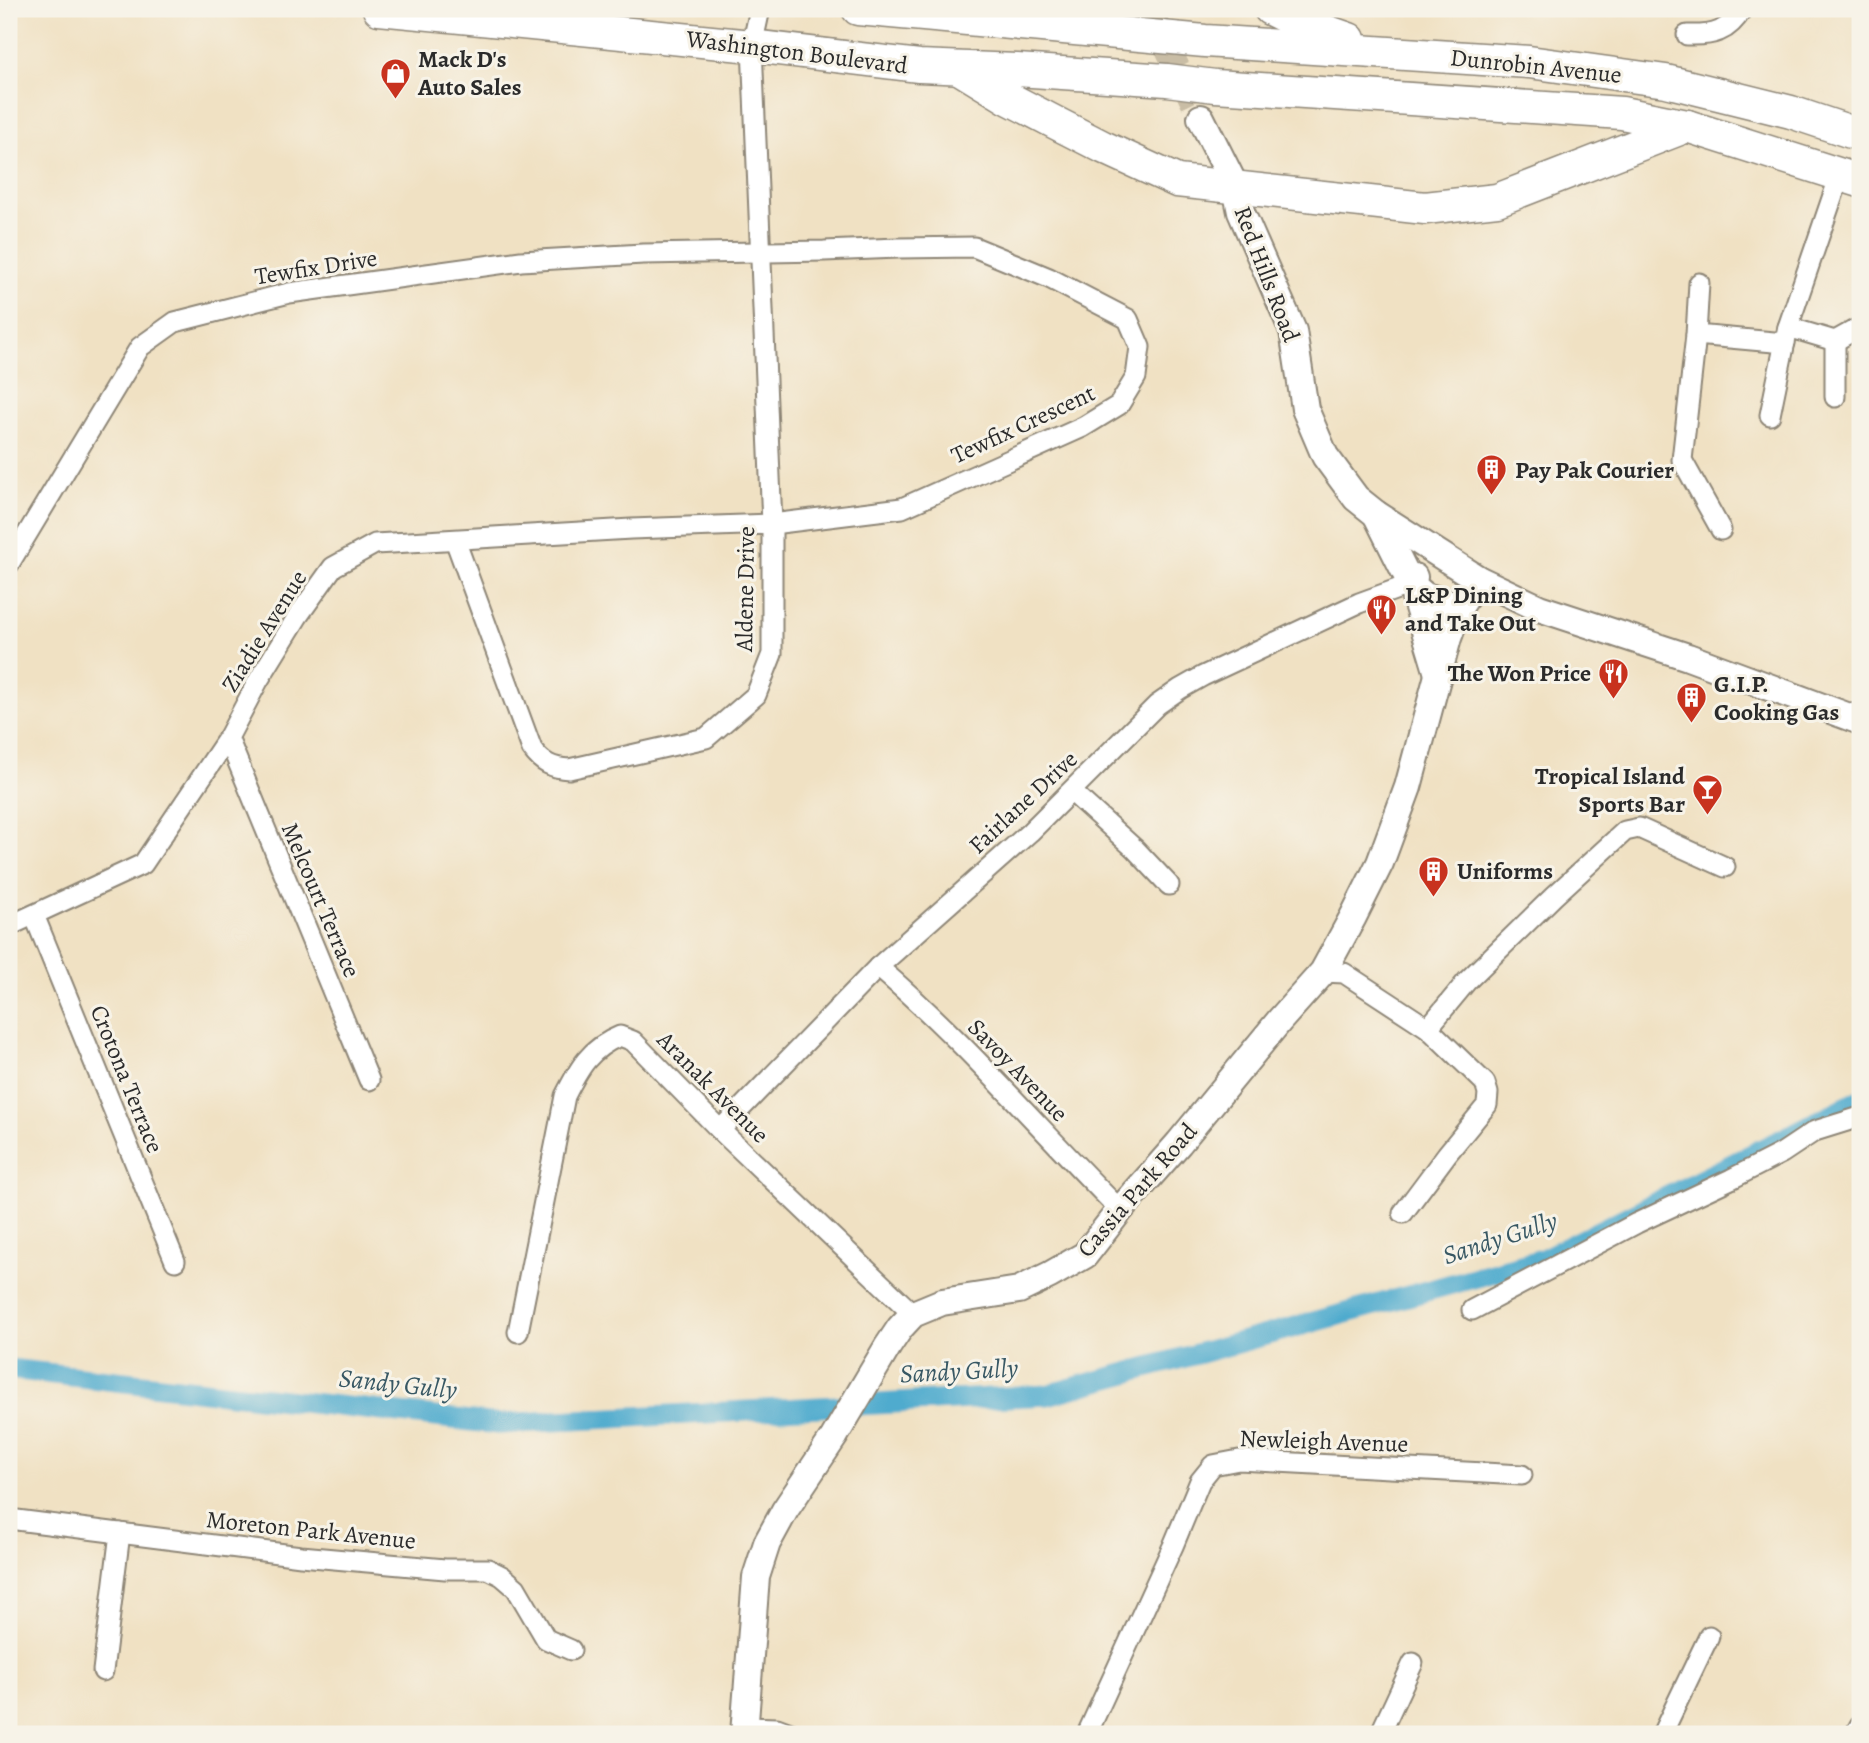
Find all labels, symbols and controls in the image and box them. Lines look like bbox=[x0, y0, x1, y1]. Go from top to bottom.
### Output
street label: Washington Boulevard bbox=[683, 22, 910, 81]
street label: Dunrobin Avenue bbox=[1449, 41, 1623, 91]
place label: Mack D's Auto Sales bbox=[417, 43, 522, 103]
shop icon: Mack D's Auto Sales bbox=[378, 56, 412, 100]
street label: Red Hills Road bbox=[1226, 201, 1308, 347]
street label: Tewfix Drive bbox=[253, 242, 379, 292]
street label: Tewfix Crescent bbox=[946, 377, 1100, 471]
building icon: Pay Pak Courier bbox=[1475, 453, 1509, 497]
place label: Pay Pak Courier bbox=[1515, 454, 1674, 486]
street label: Aldene Drive bbox=[728, 526, 762, 653]
street label: Ziadie Avenue bbox=[214, 564, 314, 698]
place label: L&P Dining and Take Out bbox=[1405, 579, 1536, 639]
restaurant icon: L&P Dining and Take Out bbox=[1365, 592, 1399, 636]
restaurant icon: The Won Price bbox=[1597, 656, 1631, 700]
place label: The Won Price bbox=[1448, 657, 1591, 689]
place label: G.I.P. Cooking Gas bbox=[1714, 668, 1839, 728]
building icon: G.I.P. Cooking Gas bbox=[1674, 681, 1708, 725]
street label: Fairlane Drive bbox=[962, 743, 1084, 861]
place label: Tropical Island Sports Bar bbox=[1535, 760, 1685, 820]
bar icon: Tropical Island Sports Bar bbox=[1691, 773, 1725, 817]
street label: Melcourt Terrace bbox=[274, 818, 368, 982]
building icon: Uniforms bbox=[1417, 854, 1451, 898]
place label: Uniforms bbox=[1457, 855, 1553, 887]
street label: Crotona Terrace bbox=[83, 1000, 171, 1158]
street label: Savoy Avenue bbox=[961, 1011, 1075, 1129]
street label: Aranak Avenue bbox=[649, 1023, 776, 1150]
street label: Cassia Park Road bbox=[1070, 1116, 1204, 1264]
water label: Sandy Gully bbox=[1438, 1203, 1562, 1273]
water label: Sandy Gully bbox=[899, 1350, 1019, 1392]
water label: Sandy Gully bbox=[337, 1360, 459, 1408]
street label: Newleigh Avenue bbox=[1239, 1422, 1409, 1460]
street label: Moreton Park Avenue bbox=[205, 1503, 417, 1557]

